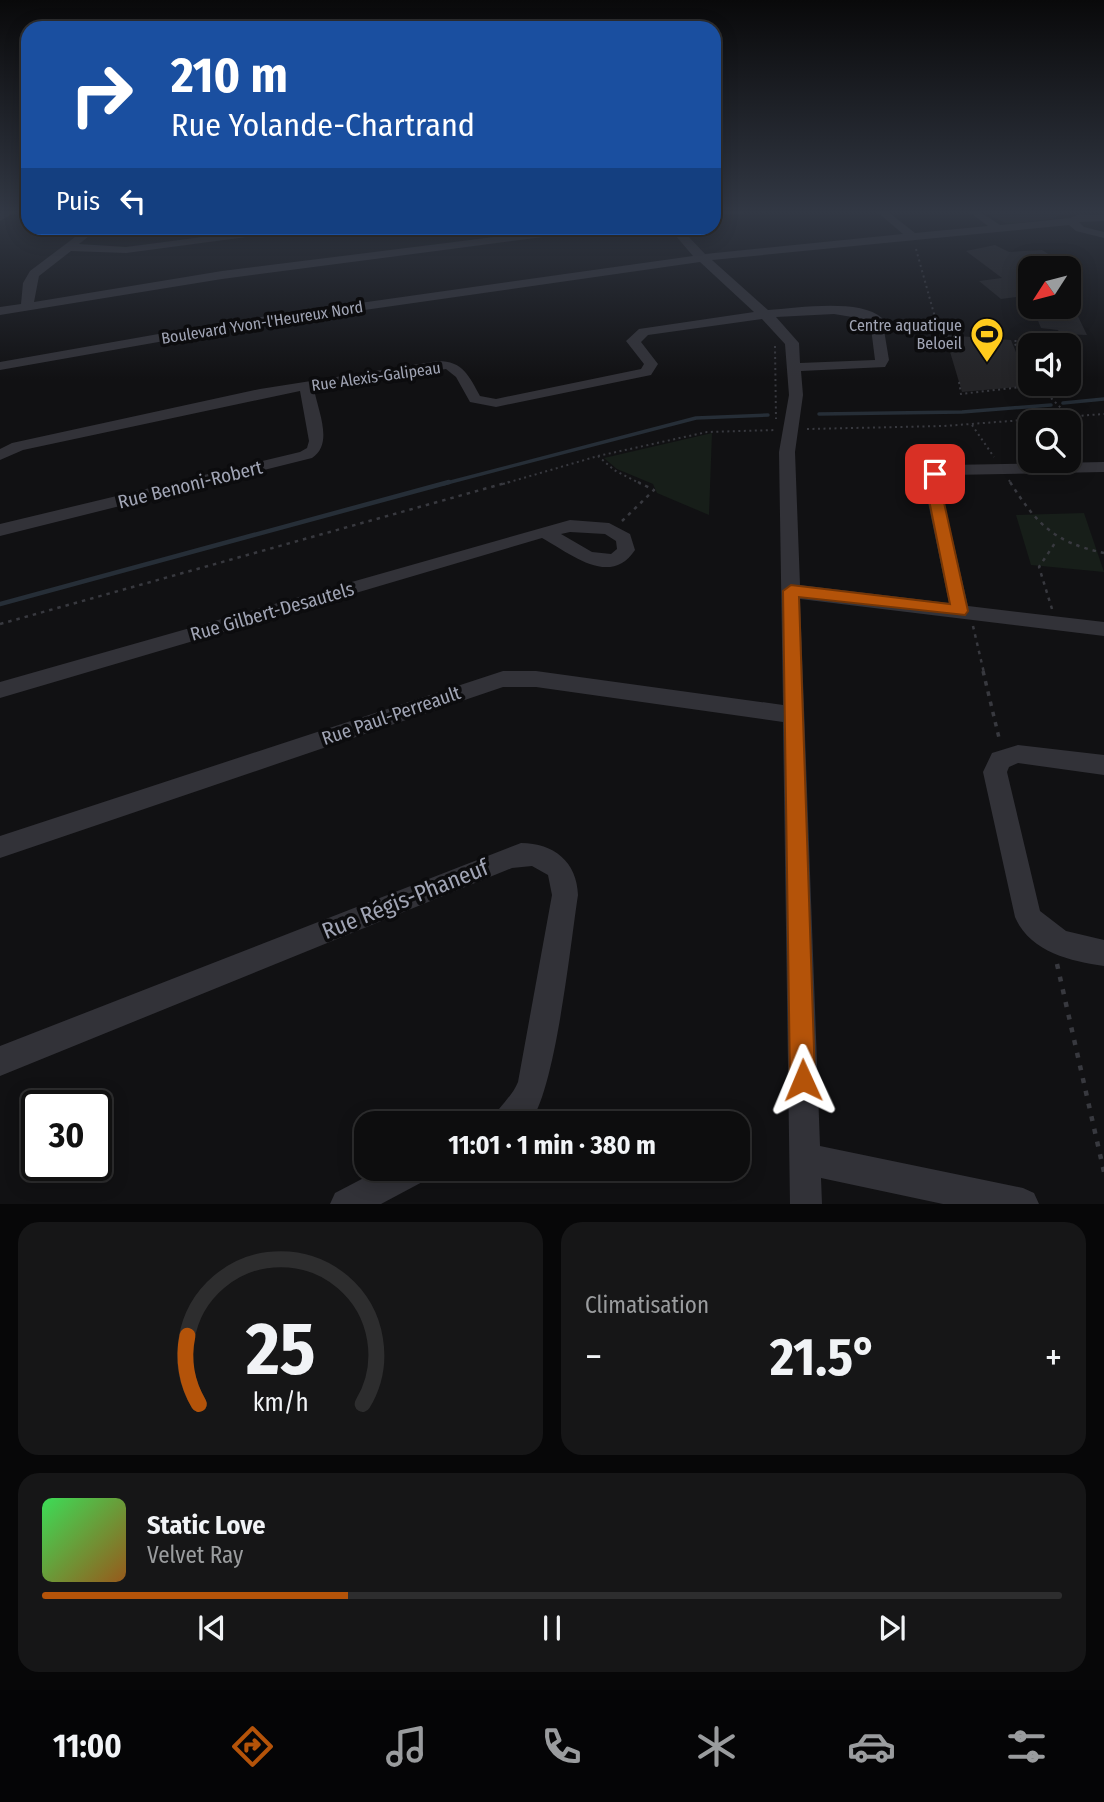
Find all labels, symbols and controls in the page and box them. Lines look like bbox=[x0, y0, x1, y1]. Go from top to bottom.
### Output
text: 210 m bbox=[171, 46, 288, 105]
icon: right bbox=[56, 49, 147, 140]
text: Rue Yolande-Chartrand bbox=[171, 106, 475, 144]
icon: left bbox=[114, 182, 152, 220]
text: Puis bbox=[56, 186, 100, 217]
north arrow bbox=[1018, 256, 1082, 318]
map controls bbox=[1018, 256, 1081, 473]
street label: Boulevard Yvon-l'Heureux Nord bbox=[160, 297, 364, 348]
sports icon: Centre aquatique Beloeil bbox=[968, 315, 1006, 364]
place label: Centre aquatique Beloeil bbox=[849, 316, 962, 353]
button: sound bbox=[1018, 333, 1081, 396]
street label: Rue Alexis-Galipeau bbox=[310, 358, 442, 395]
button: search bbox=[1018, 410, 1081, 473]
pin bbox=[905, 444, 965, 504]
street label: Rue Benoni-Robert bbox=[115, 455, 266, 514]
icon: arrive bbox=[916, 455, 954, 493]
street label: Rue Gilbert-Desautels bbox=[187, 577, 357, 646]
street label: Rue Paul-Perreault bbox=[319, 681, 464, 750]
street label: Rue Régis-Phaneuf bbox=[318, 852, 494, 945]
position arrow bbox=[766, 1043, 840, 1117]
speed limit sign: 30 bbox=[21, 1090, 112, 1181]
text: 11:01 · 1 min · 380 m bbox=[448, 1130, 656, 1161]
text: Climatisation bbox=[585, 1291, 709, 1319]
text: 25 bbox=[245, 1307, 315, 1394]
text: 21.5° bbox=[770, 1326, 877, 1389]
text: − bbox=[585, 1334, 602, 1380]
text: + bbox=[1045, 1334, 1062, 1380]
text: km/h bbox=[253, 1388, 308, 1418]
text: Static Love bbox=[147, 1510, 265, 1541]
text: Velvet Ray bbox=[147, 1541, 243, 1569]
icon: previous bbox=[193, 1609, 231, 1647]
icon: pause bbox=[533, 1609, 571, 1647]
icon: next bbox=[873, 1609, 911, 1647]
icon: directions bbox=[228, 1722, 277, 1771]
icon: music bbox=[382, 1722, 431, 1771]
icon: phone bbox=[537, 1722, 586, 1771]
icon: climate bbox=[692, 1722, 741, 1771]
icon: car bbox=[847, 1722, 896, 1771]
icon: filters bbox=[1002, 1722, 1051, 1771]
text: 11:00 bbox=[53, 1727, 122, 1765]

